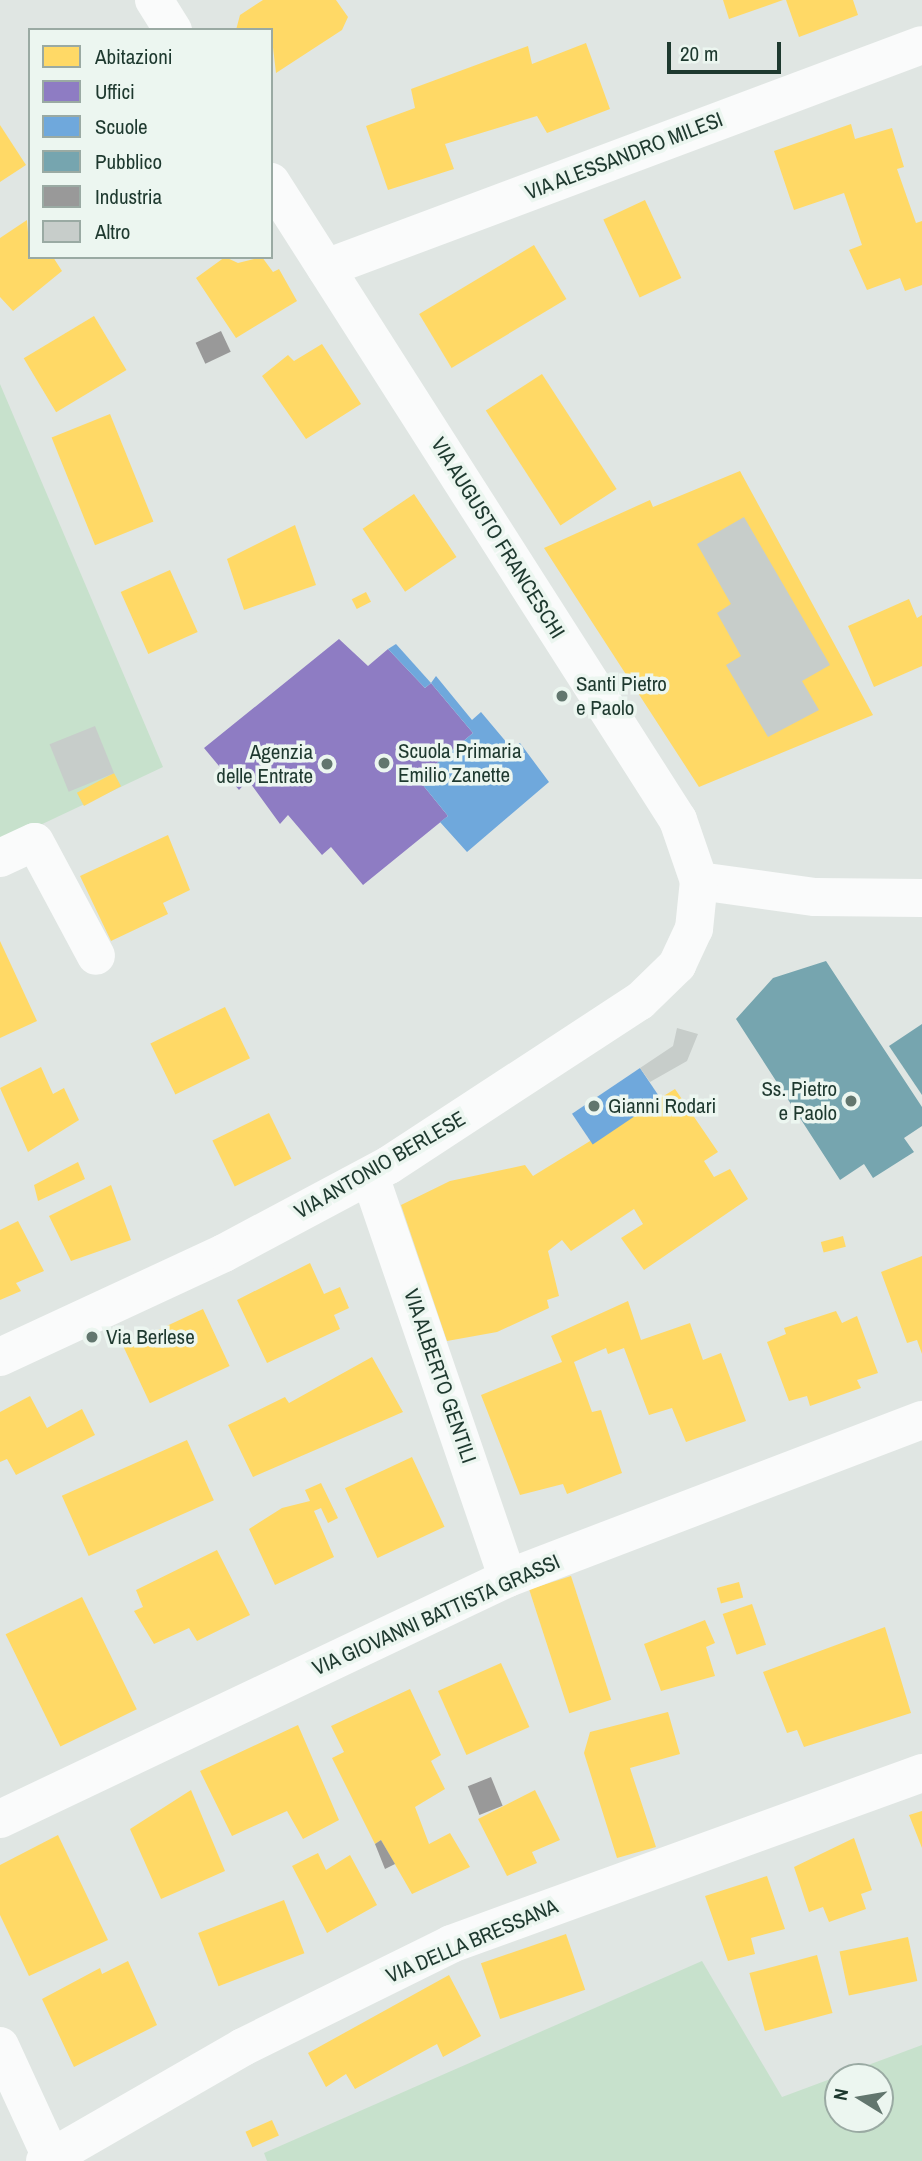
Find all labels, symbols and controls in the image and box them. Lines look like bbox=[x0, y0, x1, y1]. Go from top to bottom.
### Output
legend bbox=[28, 28, 273, 259]
scale bar bbox=[670, 28, 784, 72]
text: 20 m bbox=[680, 39, 718, 68]
text: Abitazioni bbox=[95, 42, 173, 71]
text: Uffici bbox=[95, 77, 135, 106]
street label: VIA ALESSANDRO MILESI bbox=[521, 106, 727, 206]
text: Scuole bbox=[95, 112, 148, 141]
text: Pubblico bbox=[95, 147, 162, 176]
text: Industria bbox=[95, 182, 162, 211]
text: Altro bbox=[95, 217, 130, 246]
street label: VIA AUGUSTO FRANCESCHI bbox=[425, 432, 571, 644]
place label: Santi Pietro e Paolo bbox=[576, 671, 667, 721]
marker: Santi Pietro e Paolo bbox=[554, 688, 570, 704]
place label: Scuola Primaria Emilio Zanette bbox=[398, 738, 521, 788]
place label: Agenzia delle Entrate bbox=[216, 739, 313, 789]
marker: Scuola Primaria Emilio Zanette bbox=[376, 755, 392, 771]
marker: Agenzia delle Entrate bbox=[319, 756, 335, 772]
place label: Ss. Pietro e Paolo bbox=[761, 1076, 837, 1126]
place label: Gianni Rodari bbox=[608, 1093, 716, 1119]
marker: Ss. Pietro e Paolo bbox=[843, 1093, 859, 1109]
marker: Gianni Rodari bbox=[586, 1098, 602, 1114]
street label: VIA ANTONIO BERLESE bbox=[289, 1105, 471, 1225]
street label: VIA ALBERTO GENTILI bbox=[398, 1285, 482, 1467]
place label: Via Berlese bbox=[106, 1324, 195, 1350]
marker: Via Berlese bbox=[84, 1329, 100, 1345]
street label: VIA GIOVANNI BATTISTA GRASSI bbox=[308, 1549, 564, 1681]
street label: VIA DELLA BRESSANA bbox=[382, 1893, 562, 1989]
north arrow bbox=[824, 2063, 894, 2133]
text: N bbox=[827, 2086, 854, 2102]

